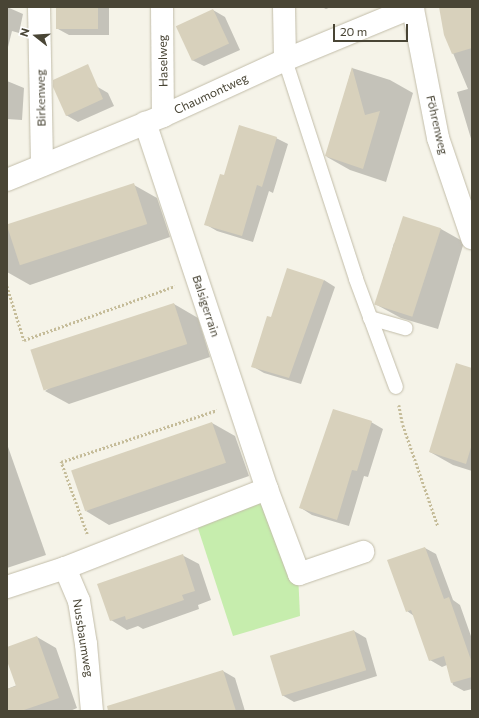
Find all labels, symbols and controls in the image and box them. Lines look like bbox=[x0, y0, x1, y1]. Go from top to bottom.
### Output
north arrow bbox=[16, 16, 56, 56]
scale bar bbox=[335, 16, 410, 42]
text: 20 m bbox=[340, 24, 367, 38]
text: N bbox=[17, 27, 31, 38]
street label: Haselweg bbox=[155, 35, 171, 87]
street label: Birkenweg bbox=[33, 69, 49, 127]
street label: Chaumontweg bbox=[172, 71, 250, 117]
street label: Föhrenweg bbox=[423, 94, 451, 156]
street label: Balsigerrain bbox=[189, 273, 223, 339]
street label: Nussbaumweg bbox=[70, 598, 96, 678]

